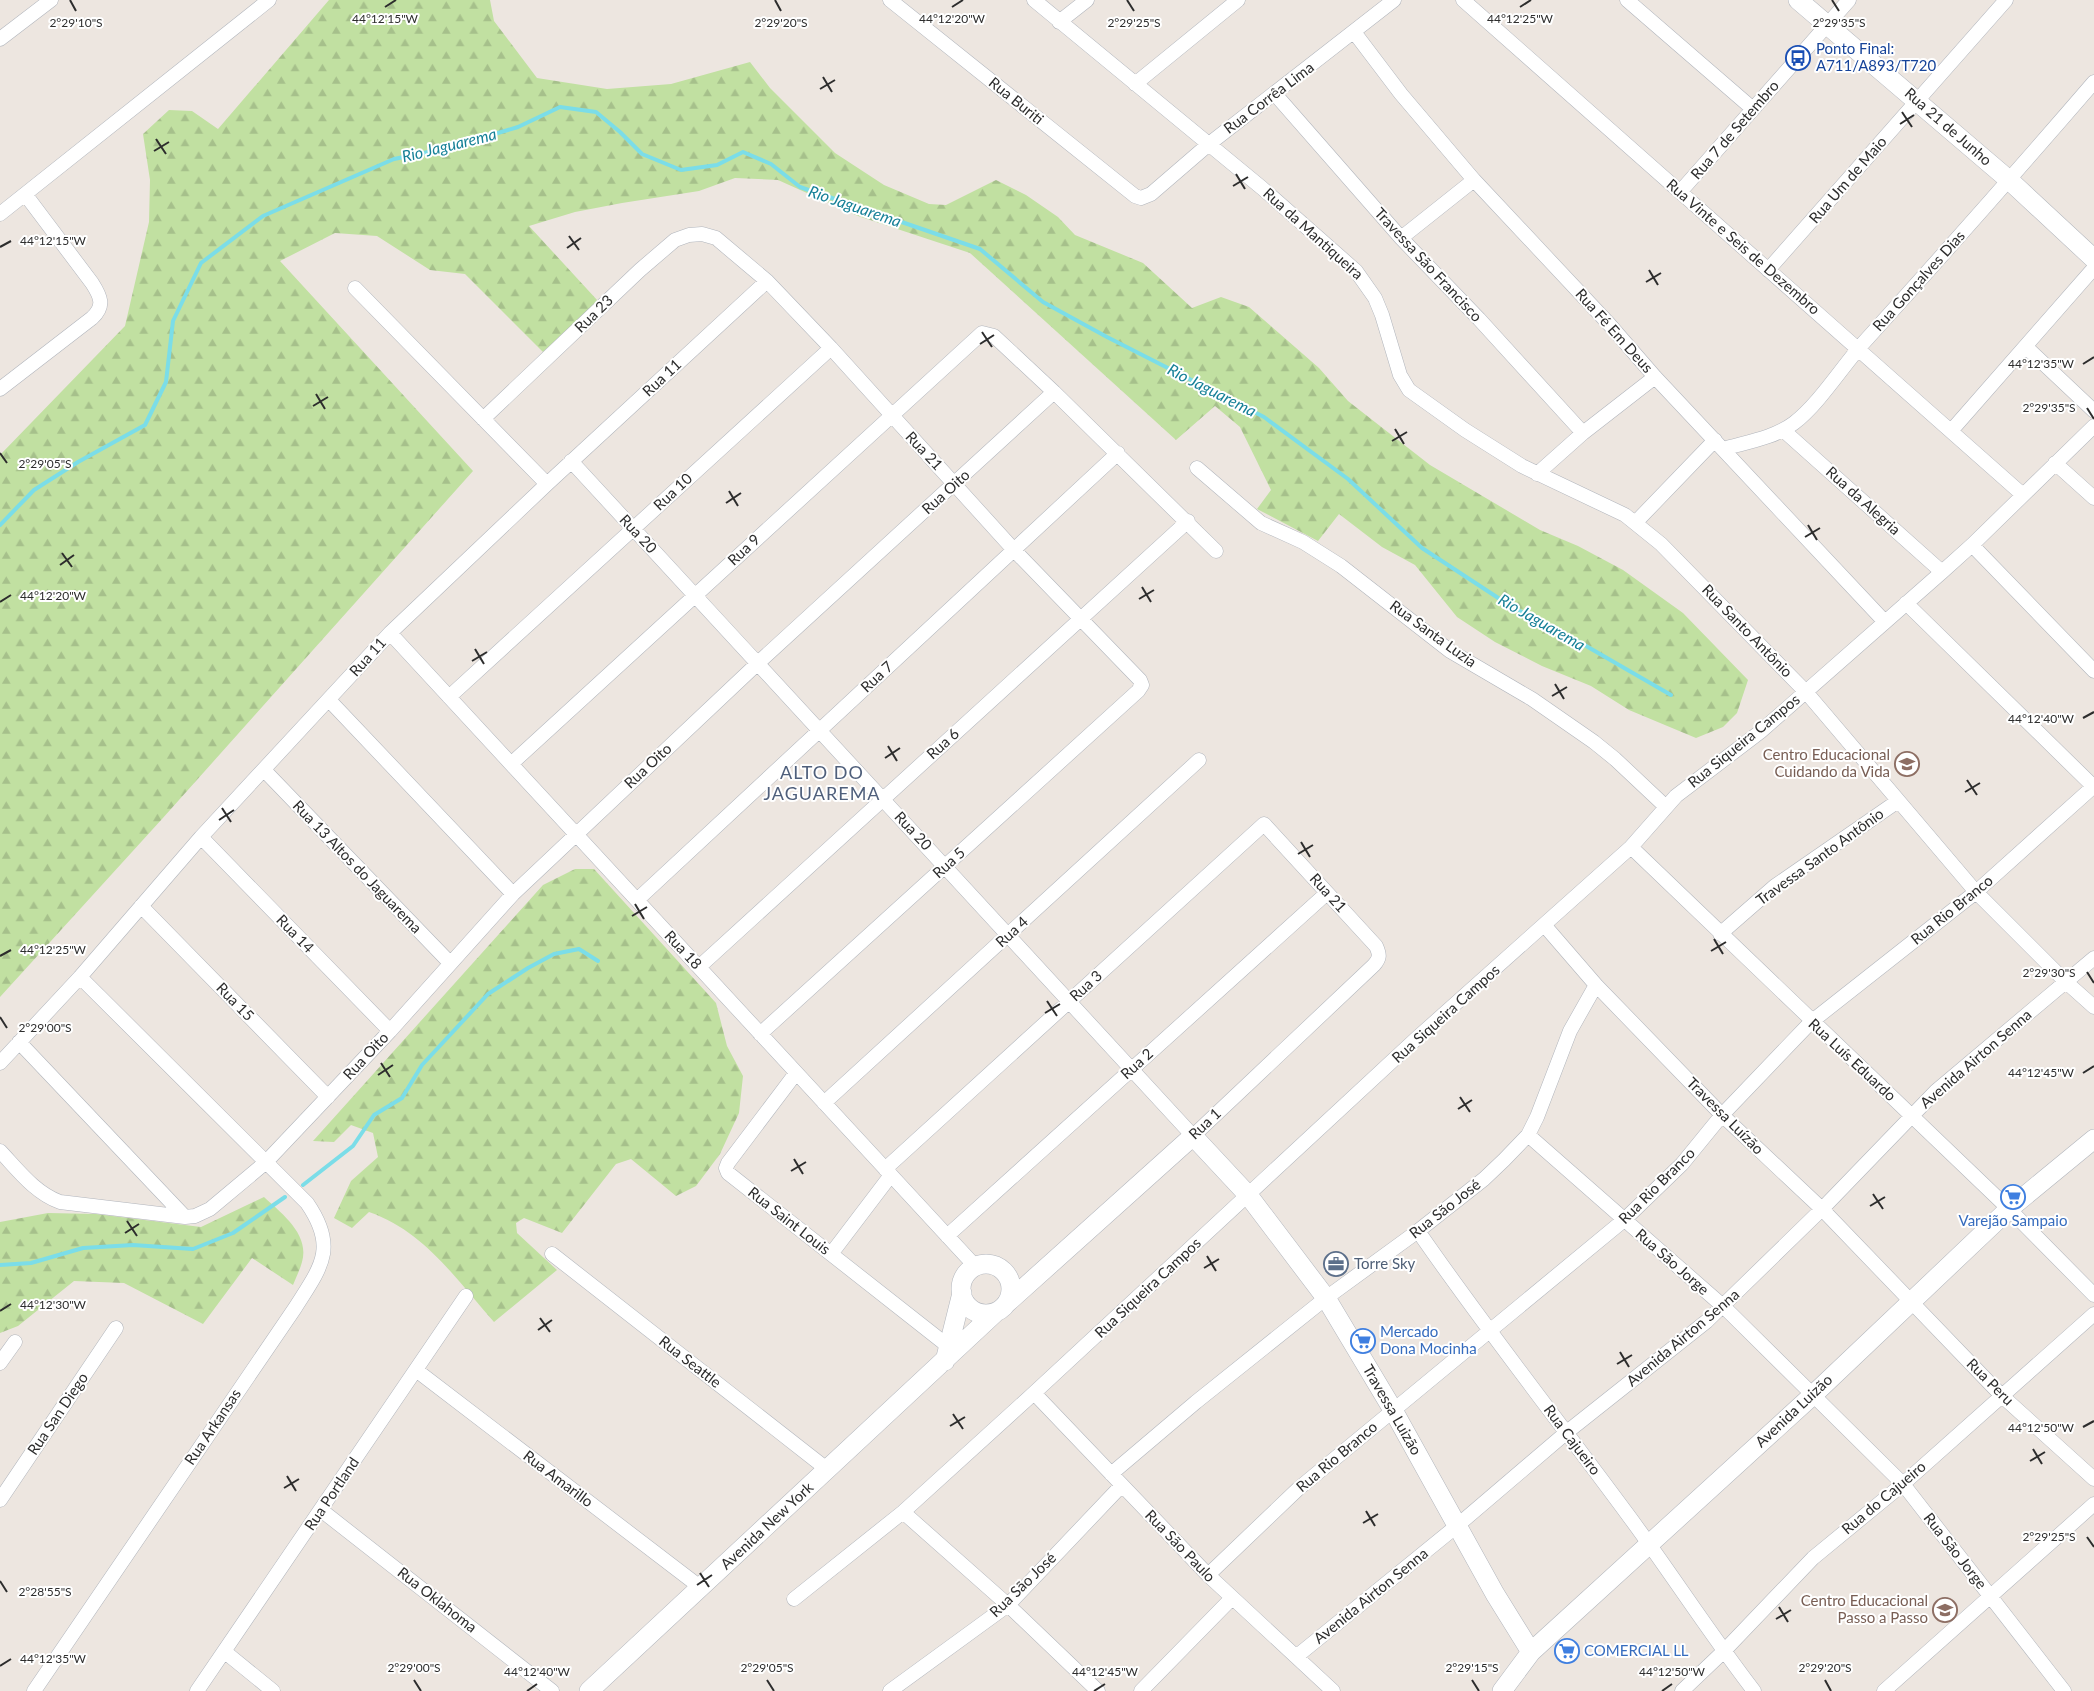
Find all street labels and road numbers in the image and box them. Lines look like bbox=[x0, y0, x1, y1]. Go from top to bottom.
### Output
street label: Rua Corrêa Lima bbox=[1220, 58, 1317, 137]
street label: Rua Buriti bbox=[986, 73, 1048, 128]
street label: Rua 7 de Setembro bbox=[1686, 76, 1782, 182]
street label: Rua 21 de Junho bbox=[1901, 84, 1996, 169]
street label: Rua Um de Maio bbox=[1805, 132, 1890, 226]
street label: Rua Vinte e Seis de Dezembro bbox=[1663, 175, 1824, 318]
street label: Rua da Mantiqueira bbox=[1260, 184, 1367, 283]
street label: Travessa São Francisco bbox=[1371, 204, 1486, 325]
street label: Rua Gonçalves Dias bbox=[1868, 226, 1968, 334]
street label: Rua Fé Em Deus bbox=[1572, 285, 1657, 376]
street label: Rua 23 bbox=[570, 291, 616, 336]
street label: Rua 11 bbox=[638, 355, 684, 400]
street label: Rua 21 bbox=[902, 427, 947, 473]
street label: Rua da Alegria bbox=[1823, 462, 1905, 538]
street label: Rua Oito bbox=[918, 465, 973, 517]
street label: Rua 10 bbox=[649, 469, 696, 514]
street label: Rua 20 bbox=[616, 510, 661, 557]
street label: Rua 9 bbox=[723, 530, 763, 569]
street label: Rua Santo Antônio bbox=[1699, 580, 1797, 681]
street label: Rua Santa Luzia bbox=[1387, 596, 1480, 671]
street label: Rua 11 bbox=[345, 633, 389, 680]
street label: Rua 7 bbox=[856, 657, 896, 696]
street label: Rua Siqueira Campos bbox=[1684, 690, 1803, 791]
street label: Rua 6 bbox=[922, 724, 962, 762]
street label: Rua Oito bbox=[620, 739, 675, 792]
street label: Rua 13 Altos do Jaguarema bbox=[290, 796, 426, 936]
street label: Travessa Santo Antônio bbox=[1752, 804, 1887, 909]
street label: Rua 20 bbox=[891, 807, 936, 854]
street label: Rua 5 bbox=[928, 843, 968, 881]
street label: Rua 21 bbox=[1307, 869, 1351, 916]
street label: Rua Rio Branco bbox=[1907, 871, 1996, 948]
street label: Rua 14 bbox=[273, 910, 318, 956]
street label: Rua 4 bbox=[991, 912, 1031, 950]
street label: Rua 18 bbox=[661, 926, 706, 972]
street label: Rua Siqueira Campos bbox=[1388, 960, 1503, 1066]
street label: Rua 3 bbox=[1065, 966, 1105, 1004]
street label: Rua 15 bbox=[213, 978, 258, 1024]
street label: Avenida Airton Senna bbox=[1916, 1005, 2035, 1111]
street label: Rua Luís Eduardo bbox=[1805, 1014, 1900, 1104]
street label: Rua Oito bbox=[339, 1028, 392, 1083]
street label: Rua 2 bbox=[1116, 1044, 1156, 1082]
street label: Travessa Luízão bbox=[1683, 1073, 1768, 1158]
street label: Rua 1 bbox=[1184, 1104, 1224, 1143]
street label: Rua Rio Branco bbox=[1614, 1143, 1698, 1227]
street label: Rua São José bbox=[1405, 1175, 1484, 1242]
street label: Rua Saint Louis bbox=[745, 1183, 834, 1258]
street label: Rua São Jorge bbox=[1632, 1224, 1713, 1298]
street label: Rua Siqueira Campos bbox=[1091, 1233, 1204, 1341]
street label: Avenida Airton Senna bbox=[1622, 1285, 1742, 1390]
street label: Rua Seattle bbox=[656, 1331, 725, 1391]
street label: Rua Peru bbox=[1963, 1354, 2018, 1409]
street label: Travessa Luizão bbox=[1360, 1361, 1426, 1458]
street label: Rua San Diego bbox=[23, 1369, 91, 1458]
street label: Avenida Luizão bbox=[1751, 1370, 1836, 1450]
street label: Rua Arkansas bbox=[180, 1385, 244, 1468]
street label: Rua Cajueiro bbox=[1541, 1401, 1605, 1478]
street label: Rua Rio Branco bbox=[1292, 1417, 1381, 1495]
street label: Rua Amarillo bbox=[520, 1446, 597, 1510]
street label: Rua Portland bbox=[300, 1453, 362, 1533]
street label: Rua do Cajueiro bbox=[1838, 1457, 1929, 1538]
street label: Avenida New York bbox=[716, 1478, 817, 1573]
street label: Rua São Paulo bbox=[1142, 1506, 1220, 1585]
street label: Rua São Jorge bbox=[1920, 1509, 1991, 1592]
street label: Avenida Airton Senna bbox=[1310, 1544, 1431, 1647]
street label: Rua São José bbox=[985, 1548, 1059, 1620]
street label: Rua Oklahoma bbox=[394, 1563, 481, 1636]

